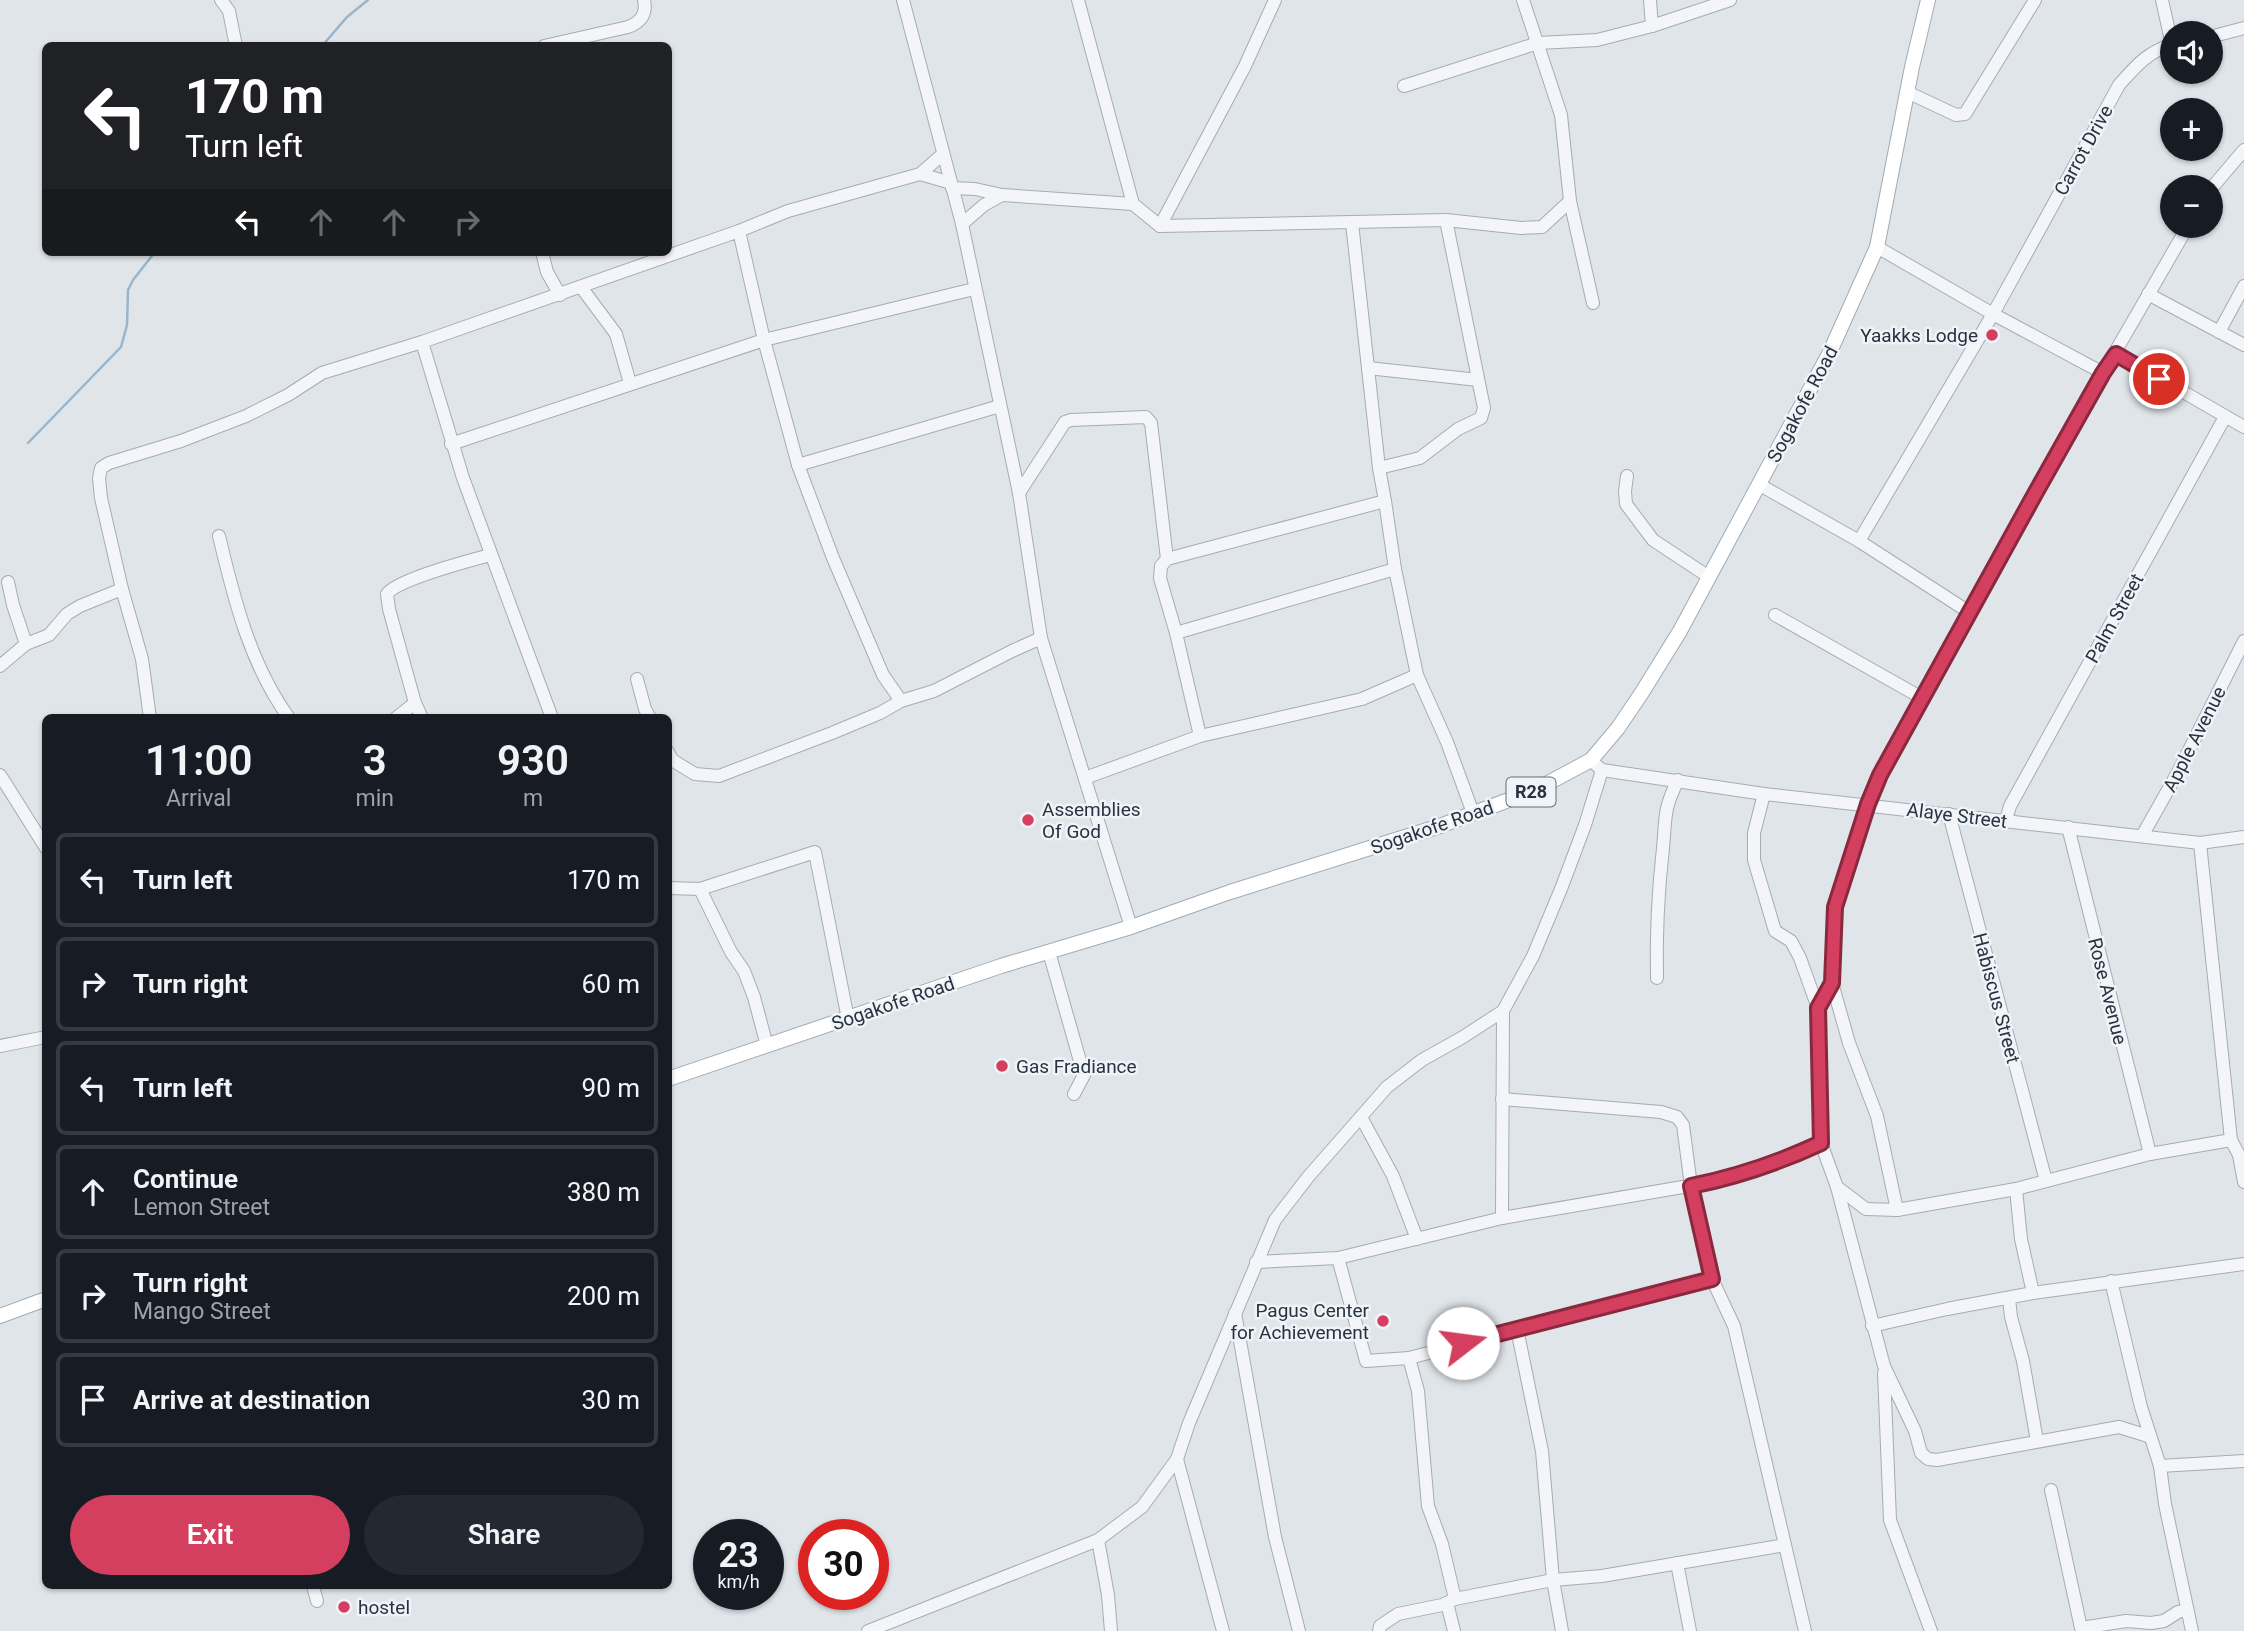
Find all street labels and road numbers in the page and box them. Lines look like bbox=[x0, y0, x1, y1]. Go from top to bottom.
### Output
street label: Carrot Drive bbox=[2049, 101, 2118, 199]
street label: Sogakofe Road bbox=[1762, 342, 1843, 466]
street label: Palm Street bbox=[2081, 570, 2148, 667]
street label: Apple Avenue bbox=[2158, 683, 2231, 796]
road number: R28 bbox=[1506, 778, 1556, 806]
street label: Sogakofe Road bbox=[1368, 796, 1497, 859]
street label: Alaye Street bbox=[1905, 798, 2008, 833]
street label: Habiscus Street bbox=[1968, 930, 2025, 1066]
street label: Rose Avenue bbox=[2083, 935, 2132, 1047]
street label: Sogakofe Road bbox=[829, 972, 958, 1035]

